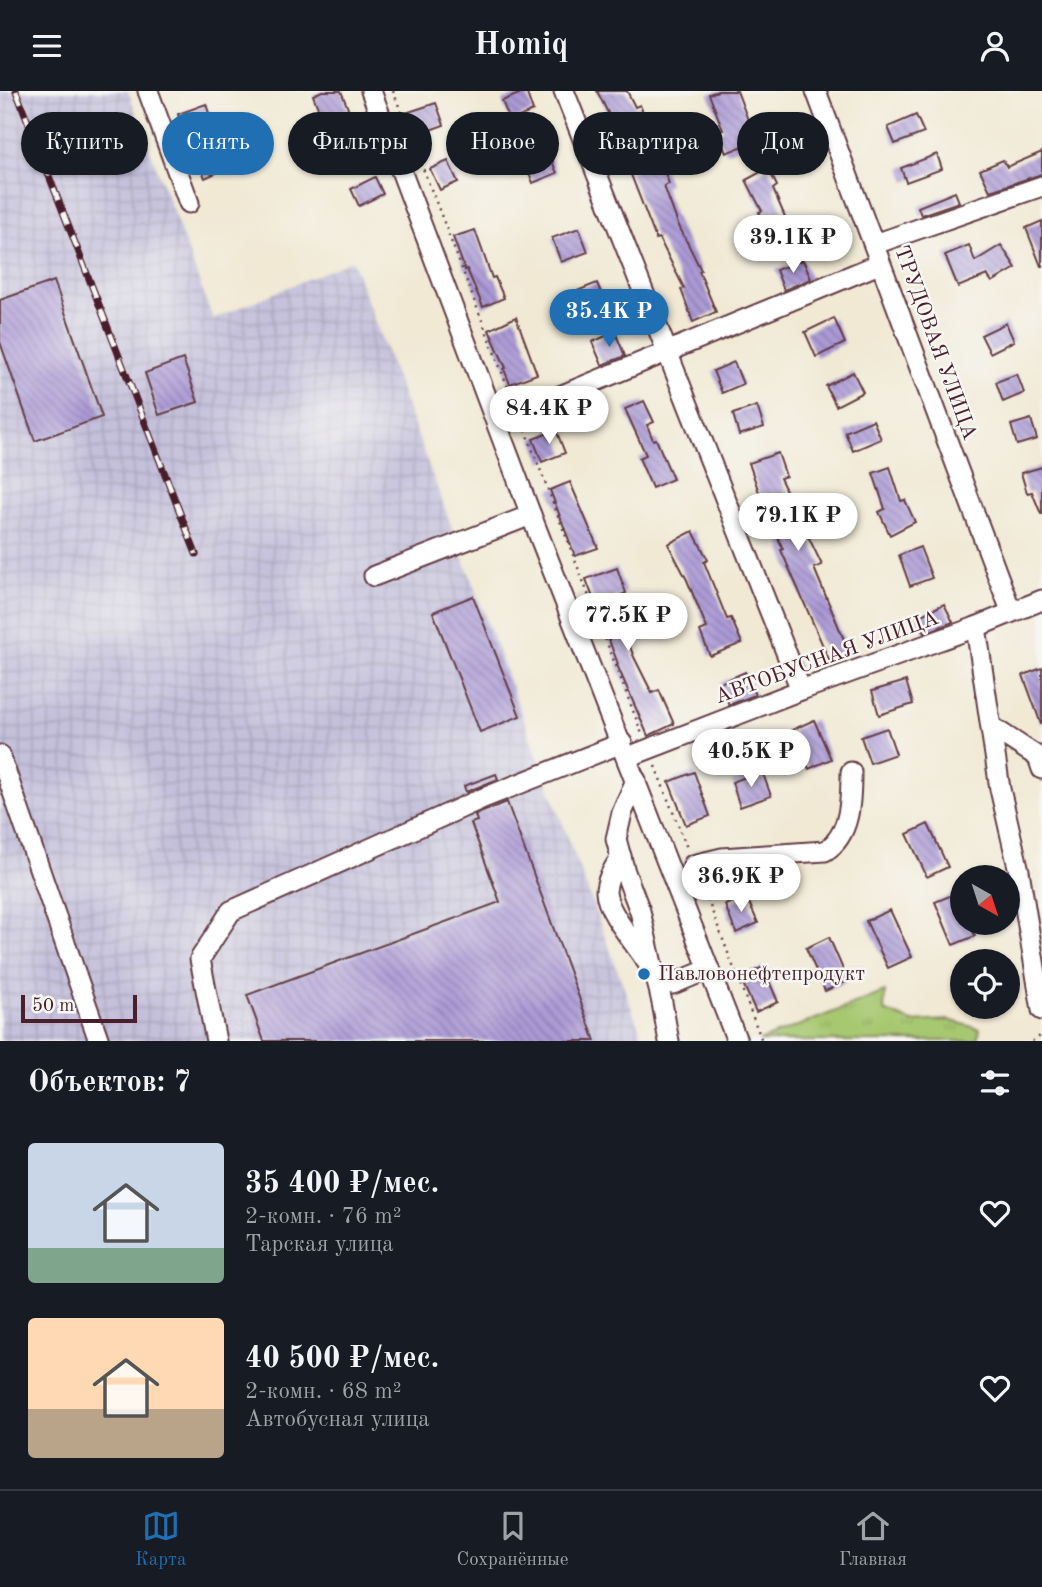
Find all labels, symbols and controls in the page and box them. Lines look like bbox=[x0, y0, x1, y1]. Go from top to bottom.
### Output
icon: menu bbox=[28, 27, 66, 65]
icon: person bbox=[976, 27, 1014, 65]
text: Homiq bbox=[474, 30, 568, 62]
chip: Купить bbox=[21, 112, 148, 175]
chip: Снять bbox=[162, 112, 274, 175]
chip: Фильтры bbox=[288, 112, 432, 175]
chip: Новое bbox=[446, 112, 559, 175]
chip: Квартира bbox=[573, 112, 723, 175]
chip: Дом bbox=[737, 112, 829, 175]
pin: 39.1K ₽ bbox=[728, 215, 858, 275]
text: 39.1K ₽ bbox=[750, 226, 836, 249]
street label: ТРУДОВАЯ УЛИЦА bbox=[890, 243, 980, 443]
pin: 35.4K ₽ bbox=[544, 289, 674, 349]
text: 35.4K ₽ bbox=[566, 300, 652, 323]
pin: 84.4K ₽ bbox=[484, 387, 614, 446]
text: 84.4K ₽ bbox=[506, 397, 592, 420]
pin: 79.1K ₽ bbox=[733, 493, 863, 553]
text: 79.1K ₽ bbox=[755, 504, 841, 527]
pin: 77.5K ₽ bbox=[563, 594, 693, 653]
text: 77.5K ₽ bbox=[585, 604, 671, 627]
street label: АВТОБУСНАЯ УЛИЦА bbox=[712, 608, 942, 708]
pin: 40.5K ₽ bbox=[686, 729, 816, 789]
text: 40.5K ₽ bbox=[708, 740, 794, 763]
pin: 36.9K ₽ bbox=[676, 855, 806, 914]
text: 36.9K ₽ bbox=[698, 865, 784, 888]
north arrow bbox=[950, 865, 1020, 935]
map controls bbox=[950, 865, 1020, 1019]
button: locate bbox=[950, 949, 1020, 1019]
place label: Павловонефтепродукт bbox=[658, 964, 865, 985]
marker: Павловонефтепродукт bbox=[636, 966, 652, 982]
scale bar bbox=[21, 992, 136, 1024]
text: 50 m bbox=[32, 997, 74, 1016]
icon: filters bbox=[976, 1064, 1014, 1102]
text: Объектов: 7 bbox=[28, 1068, 191, 1098]
text: 35 400 ₽/мес. bbox=[245, 1169, 439, 1199]
icon: home bbox=[84, 1171, 168, 1255]
icon: heart bbox=[976, 1194, 1014, 1232]
text: 2-комн. · 76 m² bbox=[245, 1205, 402, 1228]
text: Тарская улица bbox=[245, 1233, 394, 1256]
text: 40 500 ₽/мес. bbox=[245, 1344, 439, 1374]
icon: home bbox=[84, 1346, 168, 1430]
icon: heart bbox=[976, 1369, 1014, 1407]
text: 2-комн. · 68 m² bbox=[245, 1380, 402, 1403]
text: Автобусная улица bbox=[245, 1408, 430, 1431]
tab: Карта bbox=[135, 1507, 186, 1572]
tab: Сохранённые bbox=[457, 1507, 569, 1572]
tab: Главная bbox=[839, 1507, 907, 1572]

